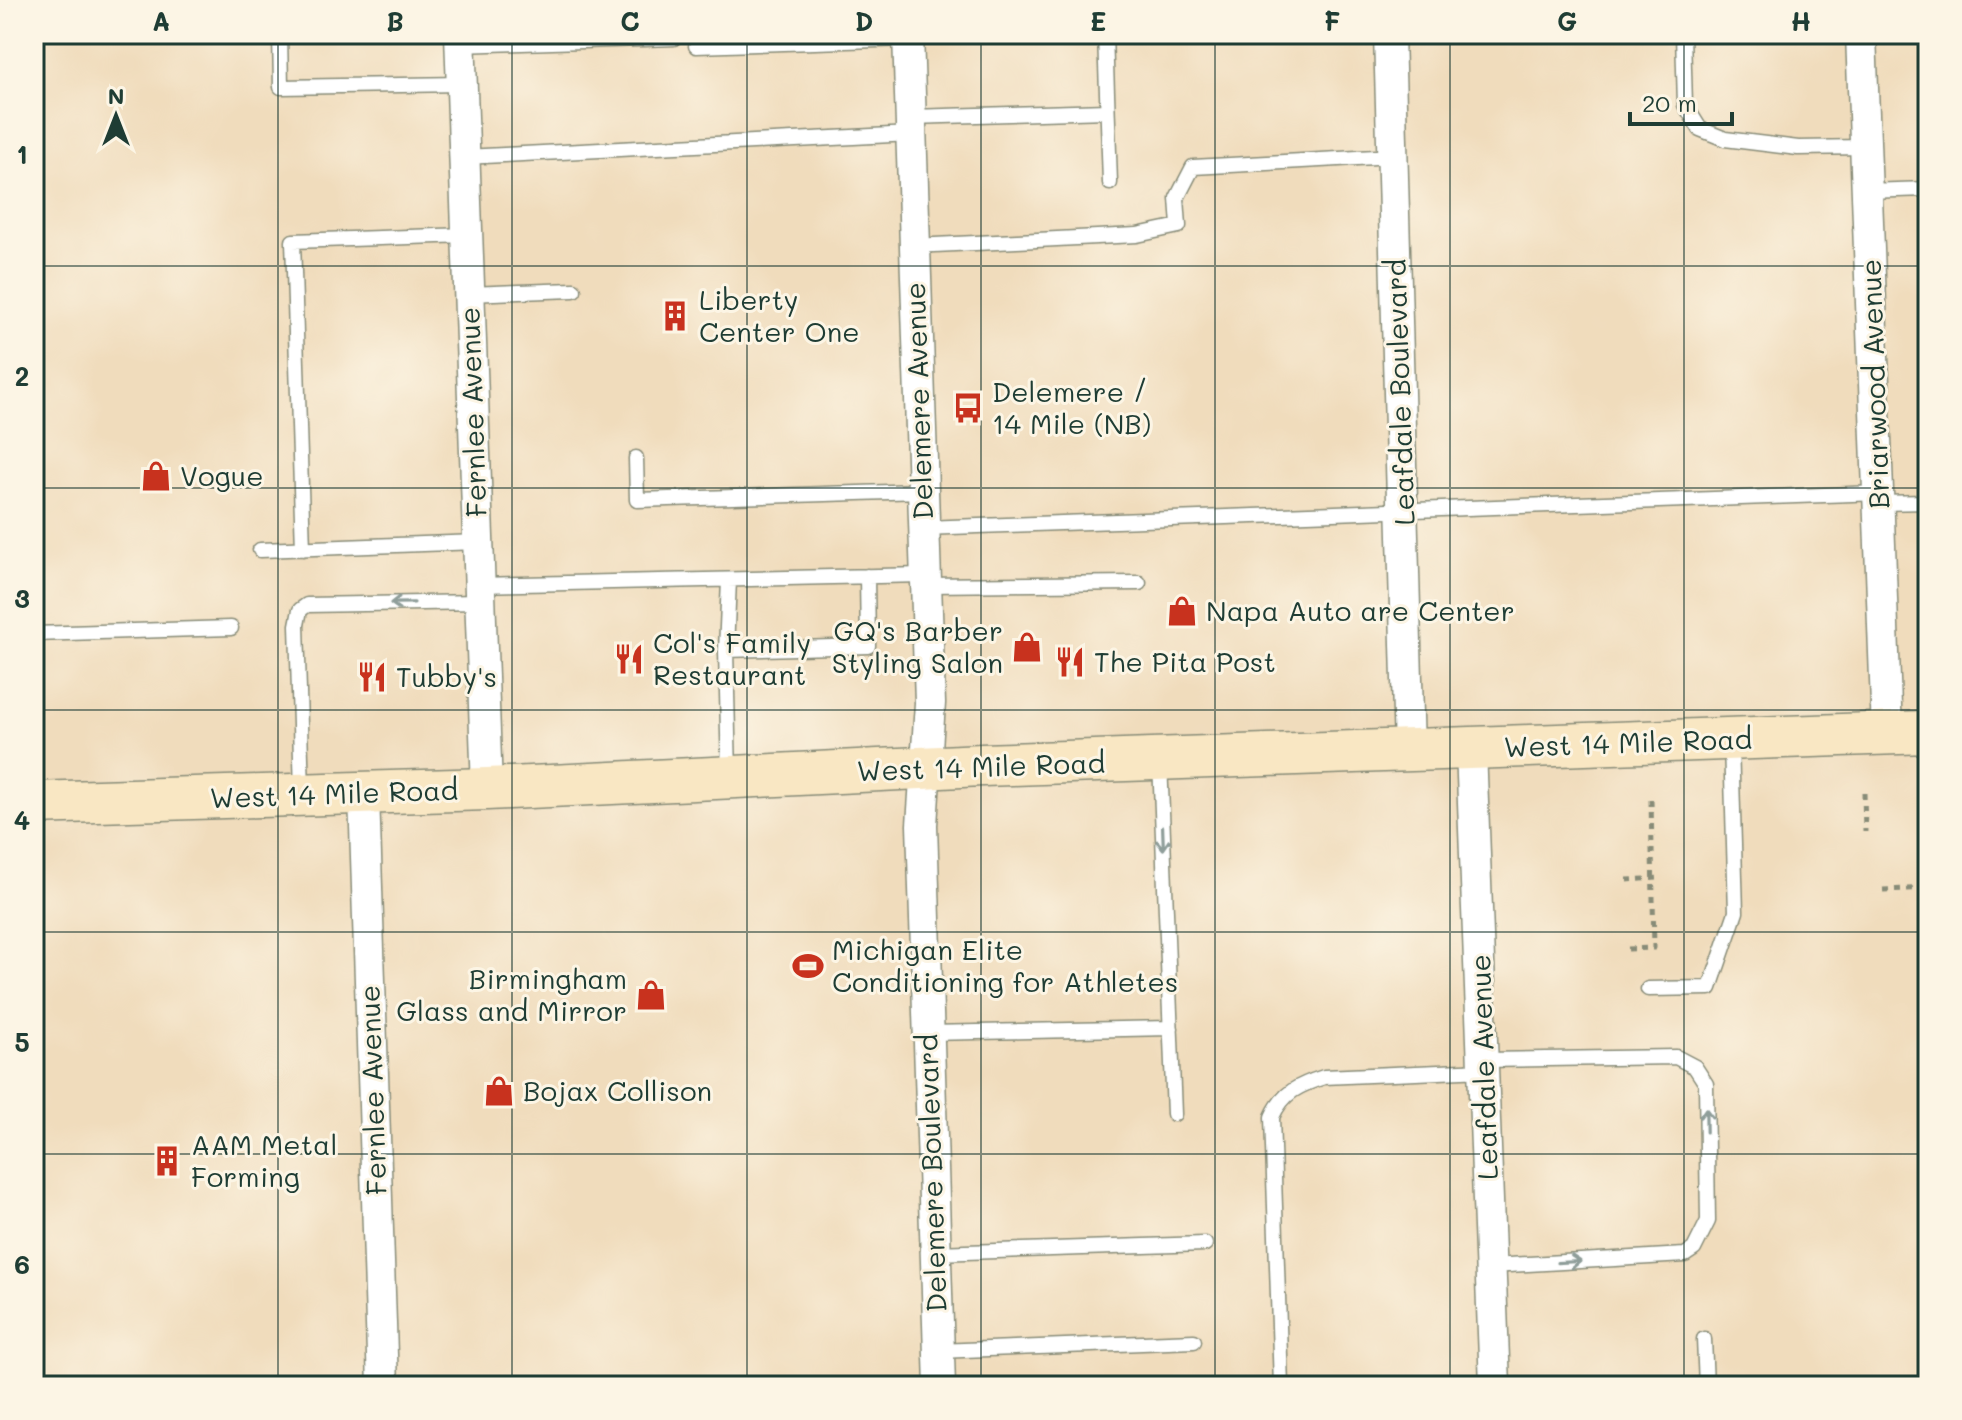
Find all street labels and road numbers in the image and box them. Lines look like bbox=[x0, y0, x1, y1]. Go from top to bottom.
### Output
street label: Leafdale Boulevard bbox=[1376, 258, 1422, 526]
street label: Briarwood Avenue bbox=[1852, 258, 1896, 510]
street label: Delemere Avenue bbox=[896, 282, 940, 520]
street label: Fernlee Avenue bbox=[450, 306, 494, 518]
street label: West 14 Mile Road bbox=[1503, 720, 1753, 764]
street label: West 14 Mile Road bbox=[856, 744, 1106, 788]
street label: West 14 Mile Road bbox=[209, 771, 459, 815]
street label: Leafdale Avenue bbox=[1461, 954, 1505, 1180]
street label: Fernlee Avenue bbox=[350, 984, 394, 1196]
street label: Delemere Boulevard bbox=[908, 1033, 954, 1313]

